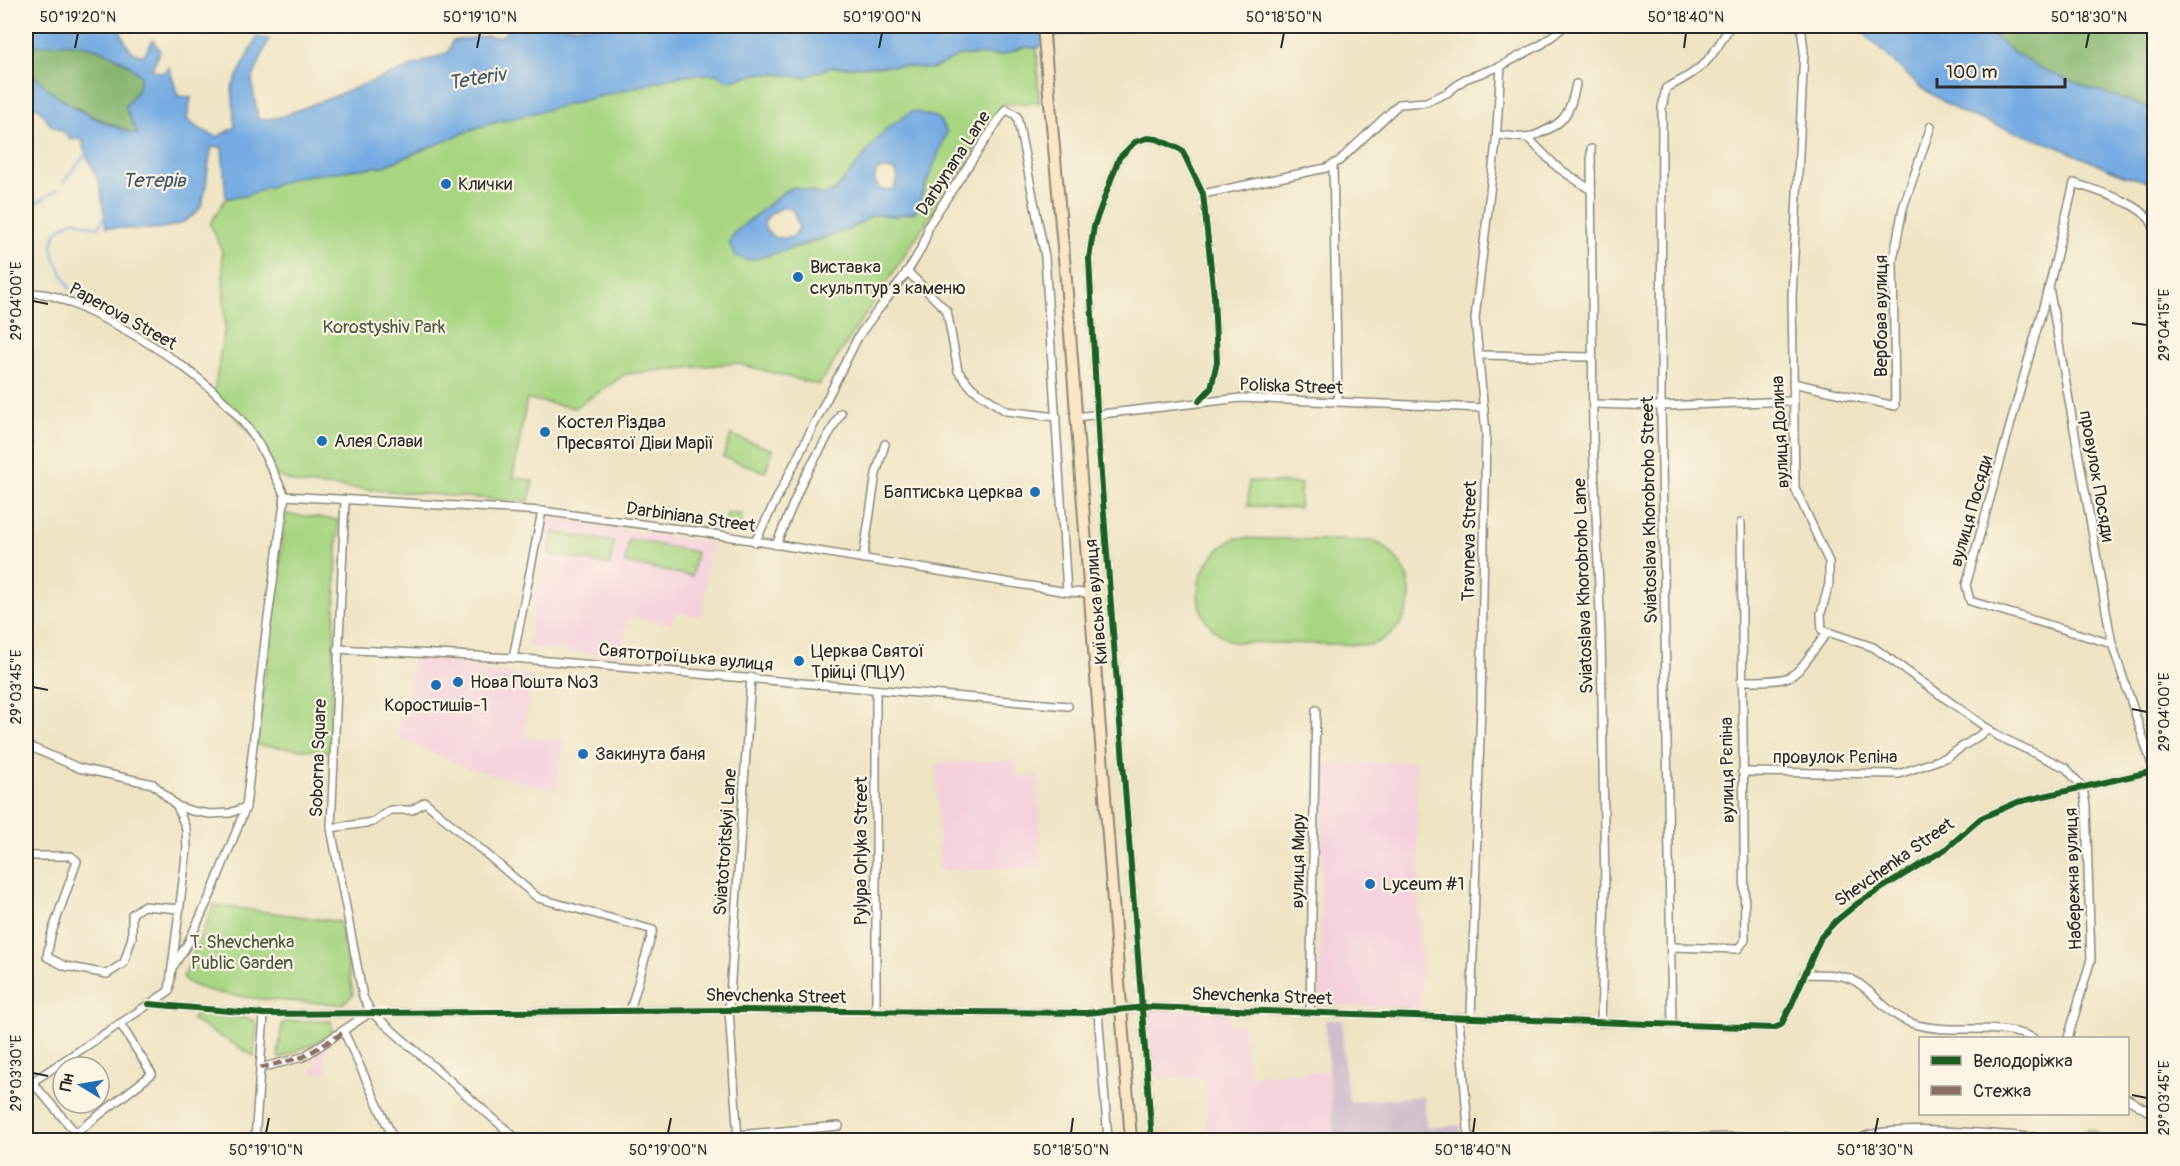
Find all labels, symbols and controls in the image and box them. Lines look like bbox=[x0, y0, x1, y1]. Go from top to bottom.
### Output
text: 50°19'20"N bbox=[40, 8, 116, 27]
text: 50°19'10"N bbox=[443, 8, 517, 27]
text: 50°19'00"N bbox=[843, 8, 921, 27]
text: 50°18'50"N bbox=[1246, 8, 1322, 27]
text: 50°18'40"N bbox=[1648, 8, 1724, 27]
text: 50°18'30"N bbox=[2051, 8, 2127, 27]
scale bar bbox=[1937, 51, 2064, 89]
water label: Teteriv bbox=[446, 61, 510, 95]
text: 100 m bbox=[1946, 61, 1998, 84]
street label: Darbynana Lane bbox=[911, 107, 996, 220]
water label: Тетерів bbox=[122, 168, 187, 193]
place label: Клички bbox=[458, 173, 512, 196]
marker: Клички bbox=[439, 177, 453, 191]
street label: Вербова вулиця bbox=[1870, 255, 1893, 377]
place label: Виставка скульптур з каменю bbox=[810, 256, 966, 300]
text: 29°04'00"E bbox=[7, 261, 26, 340]
marker: Виставка скульптур з каменю bbox=[791, 270, 805, 284]
street label: Paperova Street bbox=[65, 277, 181, 356]
text: 29°04'15"E bbox=[2155, 289, 2174, 361]
park label: Korostyshiv Park bbox=[322, 316, 446, 339]
street label: Poliska Street bbox=[1239, 373, 1344, 400]
street label: вулиця Долина bbox=[1766, 375, 1795, 489]
street label: Sviatoslava Khorobroho Street bbox=[1636, 395, 1663, 624]
street label: провулок Посяди bbox=[2074, 409, 2119, 544]
place label: Костел Різдва Пресвятої Діви Марії bbox=[557, 411, 714, 455]
marker: Костел Різдва Пресвятої Діви Марії bbox=[538, 425, 552, 439]
place label: Алея Слави bbox=[334, 430, 422, 453]
marker: Алея Слави bbox=[315, 434, 329, 448]
street label: вулиця Посяди bbox=[1945, 453, 1998, 569]
street label: Sviatoslava Khorobroho Lane bbox=[1568, 478, 1599, 694]
street label: Travneva Street bbox=[1457, 480, 1482, 602]
place label: Баптиська церква bbox=[883, 481, 1023, 504]
marker: Баптиська церква bbox=[1028, 485, 1042, 499]
street label: Darbiniana Street bbox=[625, 497, 758, 538]
street label: Київська вулиця bbox=[1080, 538, 1113, 666]
street label: Святотроїцька вулиця bbox=[598, 638, 774, 677]
place label: Церква Святої Трійці (ПЦУ) bbox=[811, 640, 925, 684]
text: 29°03'45"E bbox=[7, 649, 26, 725]
marker: Церква Святої Трійці (ПЦУ) bbox=[792, 654, 806, 668]
place label: Нова Пошта №3 bbox=[470, 671, 599, 694]
text: 29°04'00"E bbox=[2155, 672, 2174, 751]
marker: Нова Пошта №3 bbox=[451, 675, 465, 689]
marker: Коростишів-1 bbox=[429, 678, 443, 692]
place label: Коростишів-1 bbox=[384, 694, 488, 717]
street label: Soborna Square bbox=[305, 698, 332, 818]
street label: вулиця Рєпіна bbox=[1715, 717, 1740, 823]
place label: Закинута баня bbox=[595, 743, 706, 766]
street label: провулок Рєпіна bbox=[1773, 746, 1897, 769]
marker: Закинута баня bbox=[576, 747, 590, 761]
street label: Sviatotroitskyi Lane bbox=[709, 768, 742, 916]
street label: Pylypa Orlyka Street bbox=[850, 776, 873, 925]
street label: Набережна вулиця bbox=[2060, 807, 2087, 951]
street label: Shevchenka Street bbox=[1830, 812, 1959, 912]
street label: вулиця Миру bbox=[1286, 813, 1311, 909]
place label: Lyceum #1 bbox=[1382, 873, 1465, 896]
marker: Lyceum #1 bbox=[1363, 877, 1377, 891]
park label: T. Shevchenka Public Garden bbox=[190, 931, 294, 975]
street label: Shevchenka Street bbox=[1191, 983, 1333, 1010]
street label: Shevchenka Street bbox=[705, 984, 847, 1009]
text: 29°03'30"E bbox=[7, 1034, 26, 1111]
legend bbox=[1919, 1037, 2129, 1115]
text: Велодоріжка bbox=[1973, 1050, 2073, 1073]
north arrow bbox=[51, 1055, 111, 1115]
text: 29°03'45"E bbox=[2155, 1060, 2174, 1136]
text: Пн bbox=[56, 1072, 79, 1093]
text: Стежка bbox=[1973, 1080, 2031, 1103]
text: 50°19'10"N bbox=[229, 1141, 303, 1160]
text: 50°19'00"N bbox=[629, 1141, 707, 1160]
text: 50°18'50"N bbox=[1033, 1141, 1109, 1160]
text: 50°18'40"N bbox=[1435, 1141, 1511, 1160]
text: 50°18'30"N bbox=[1837, 1141, 1913, 1160]

